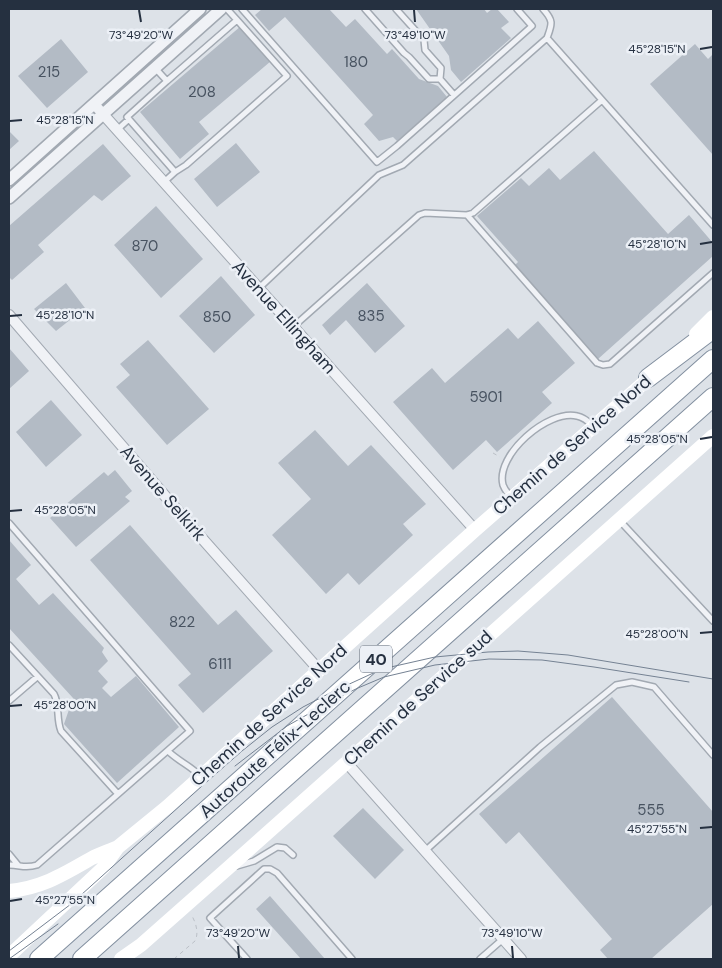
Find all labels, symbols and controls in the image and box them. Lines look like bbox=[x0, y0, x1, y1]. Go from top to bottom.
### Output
text: 73°49'20"W bbox=[109, 27, 173, 43]
text: 73°49'10"W bbox=[384, 27, 446, 43]
text: 45°28'15"N bbox=[628, 41, 686, 57]
house number: 180 bbox=[344, 52, 368, 72]
house number: 215 bbox=[38, 62, 60, 82]
house number: 208 bbox=[188, 82, 216, 102]
text: 45°28'15"N bbox=[36, 112, 94, 128]
house number: 870 bbox=[132, 236, 158, 256]
text: 45°28'10"N bbox=[628, 236, 686, 252]
street label: Avenue Ellingham bbox=[227, 255, 341, 379]
house number: 835 bbox=[357, 306, 385, 326]
text: 45°28'10"N bbox=[36, 307, 94, 323]
house number: 850 bbox=[203, 307, 231, 327]
street label: Chemin de Service Nord bbox=[488, 370, 656, 520]
house number: 5901 bbox=[469, 387, 503, 407]
text: 45°28'05"N bbox=[626, 431, 688, 447]
street label: Avenue Selkirk bbox=[115, 440, 211, 546]
text: 45°28'05"N bbox=[34, 502, 96, 518]
house number: 822 bbox=[169, 612, 195, 632]
street label: Chemin de Service sud bbox=[339, 625, 497, 771]
text: 45°28'00"N bbox=[626, 626, 688, 642]
street label: Chemin de Service Nord bbox=[186, 638, 352, 792]
road number: 40 bbox=[360, 646, 392, 672]
house number: 6111 bbox=[208, 654, 232, 674]
street label: Autoroute Félix-Leclerc bbox=[194, 675, 356, 823]
text: 45°28'00"N bbox=[34, 697, 96, 713]
house number: 555 bbox=[637, 800, 665, 820]
text: 45°27'55"N bbox=[627, 821, 687, 837]
text: 45°27'55"N bbox=[35, 892, 95, 908]
text: 73°49'20"W bbox=[206, 925, 270, 941]
text: 73°49'10"W bbox=[481, 925, 543, 941]

